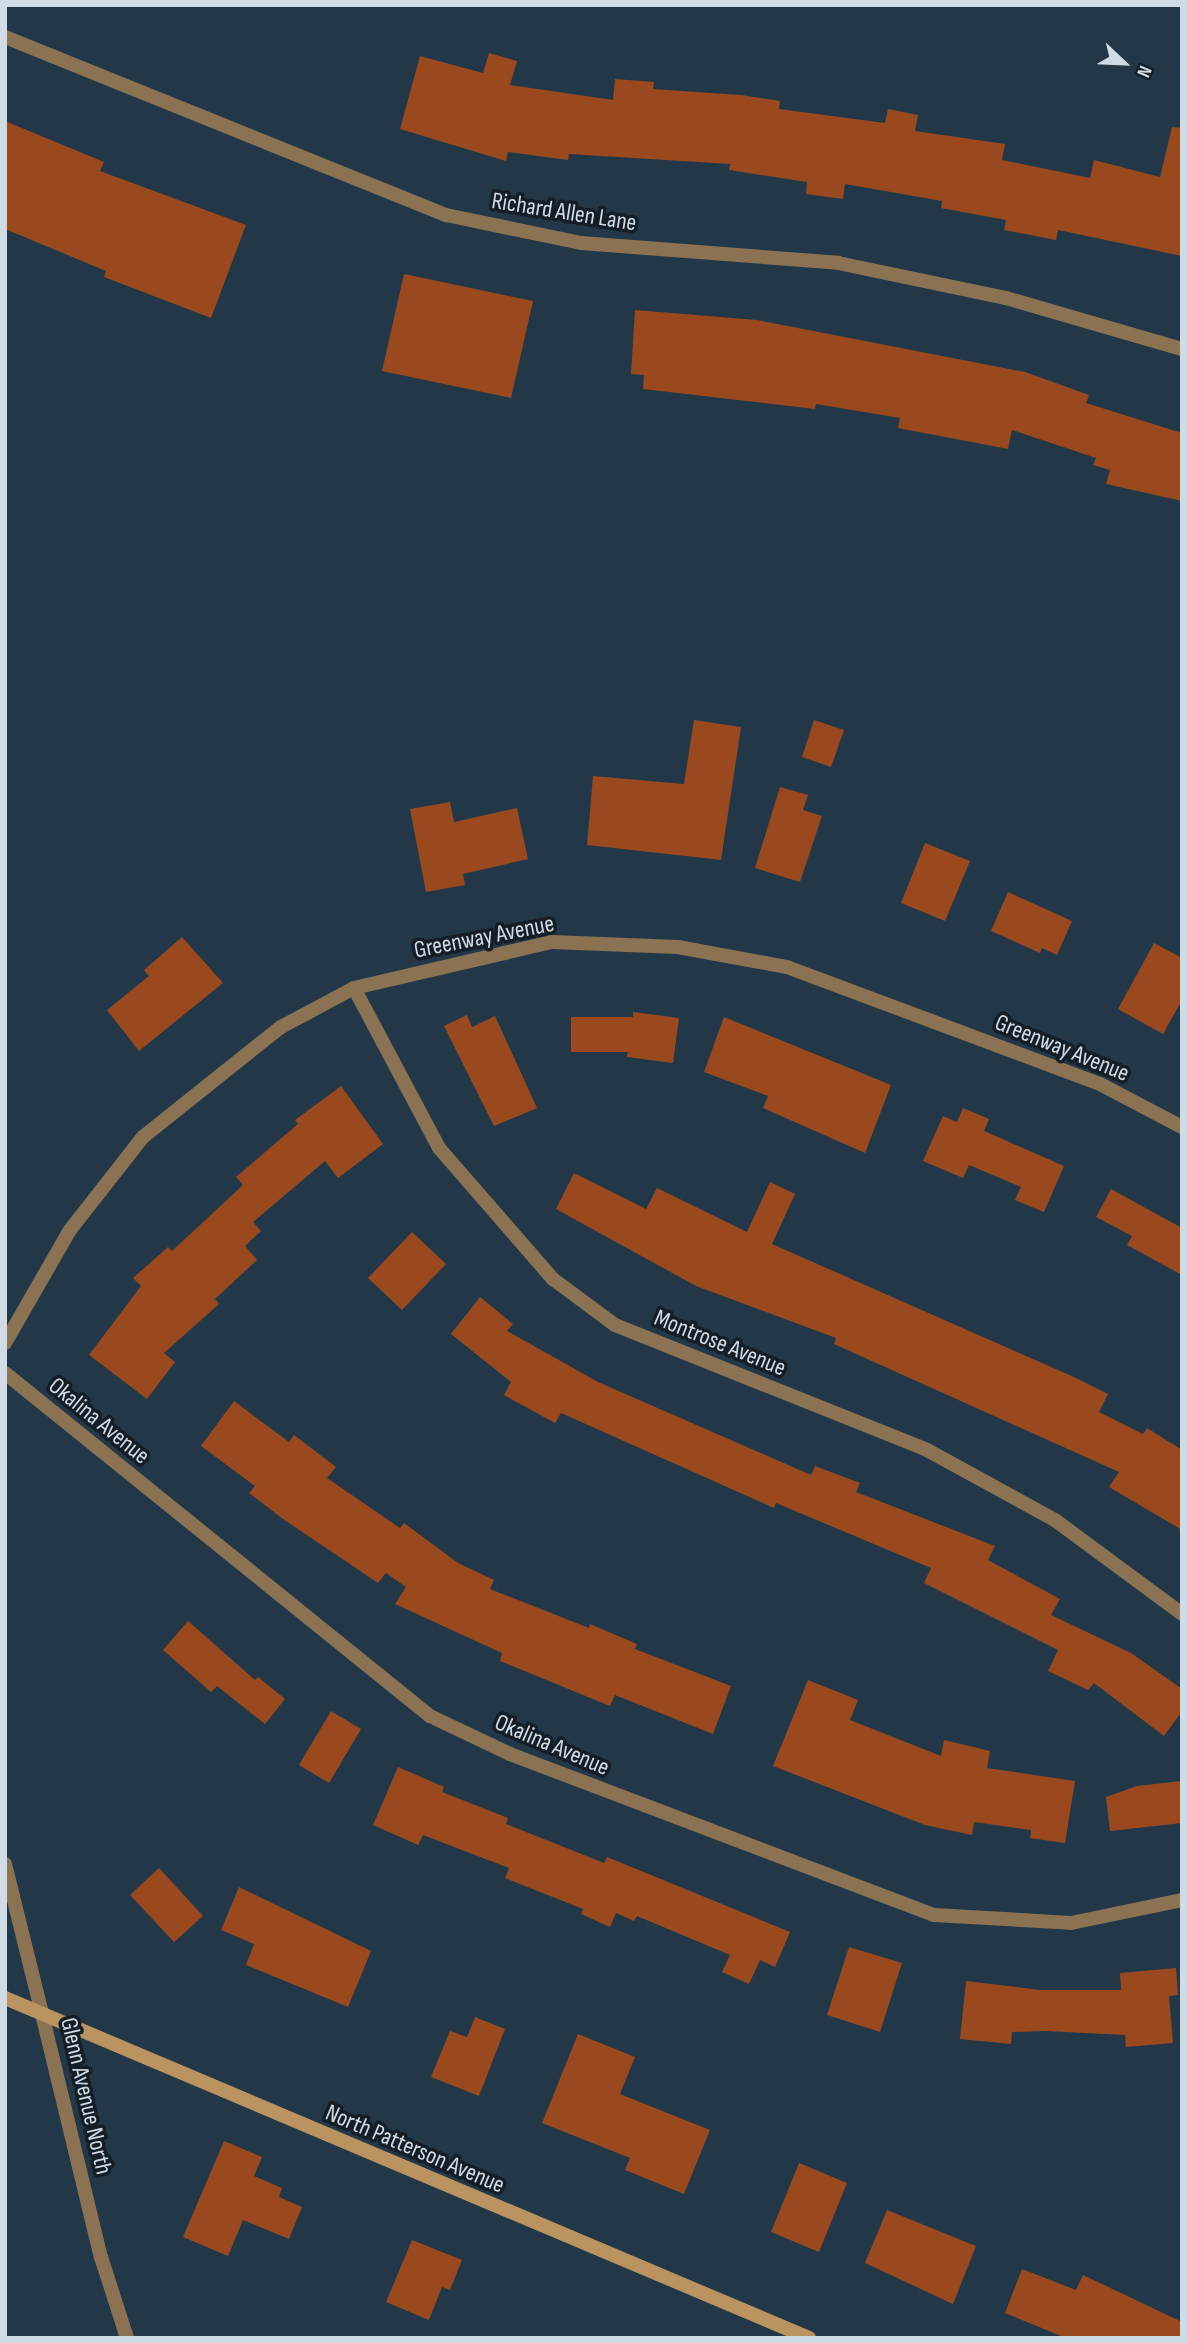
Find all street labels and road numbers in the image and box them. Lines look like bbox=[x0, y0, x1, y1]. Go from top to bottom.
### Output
street label: Richard Allen Lane bbox=[490, 186, 638, 238]
street label: Greenway Avenue bbox=[412, 909, 556, 965]
street label: Greenway Avenue bbox=[991, 1008, 1133, 1088]
street label: Montrose Avenue bbox=[650, 1304, 790, 1382]
street label: Okalina Avenue bbox=[43, 1372, 155, 1470]
street label: Okalina Avenue bbox=[490, 1708, 614, 1782]
street label: Glenn Avenue North bbox=[54, 2015, 118, 2177]
street label: North Patterson Avenue bbox=[321, 2098, 509, 2200]

